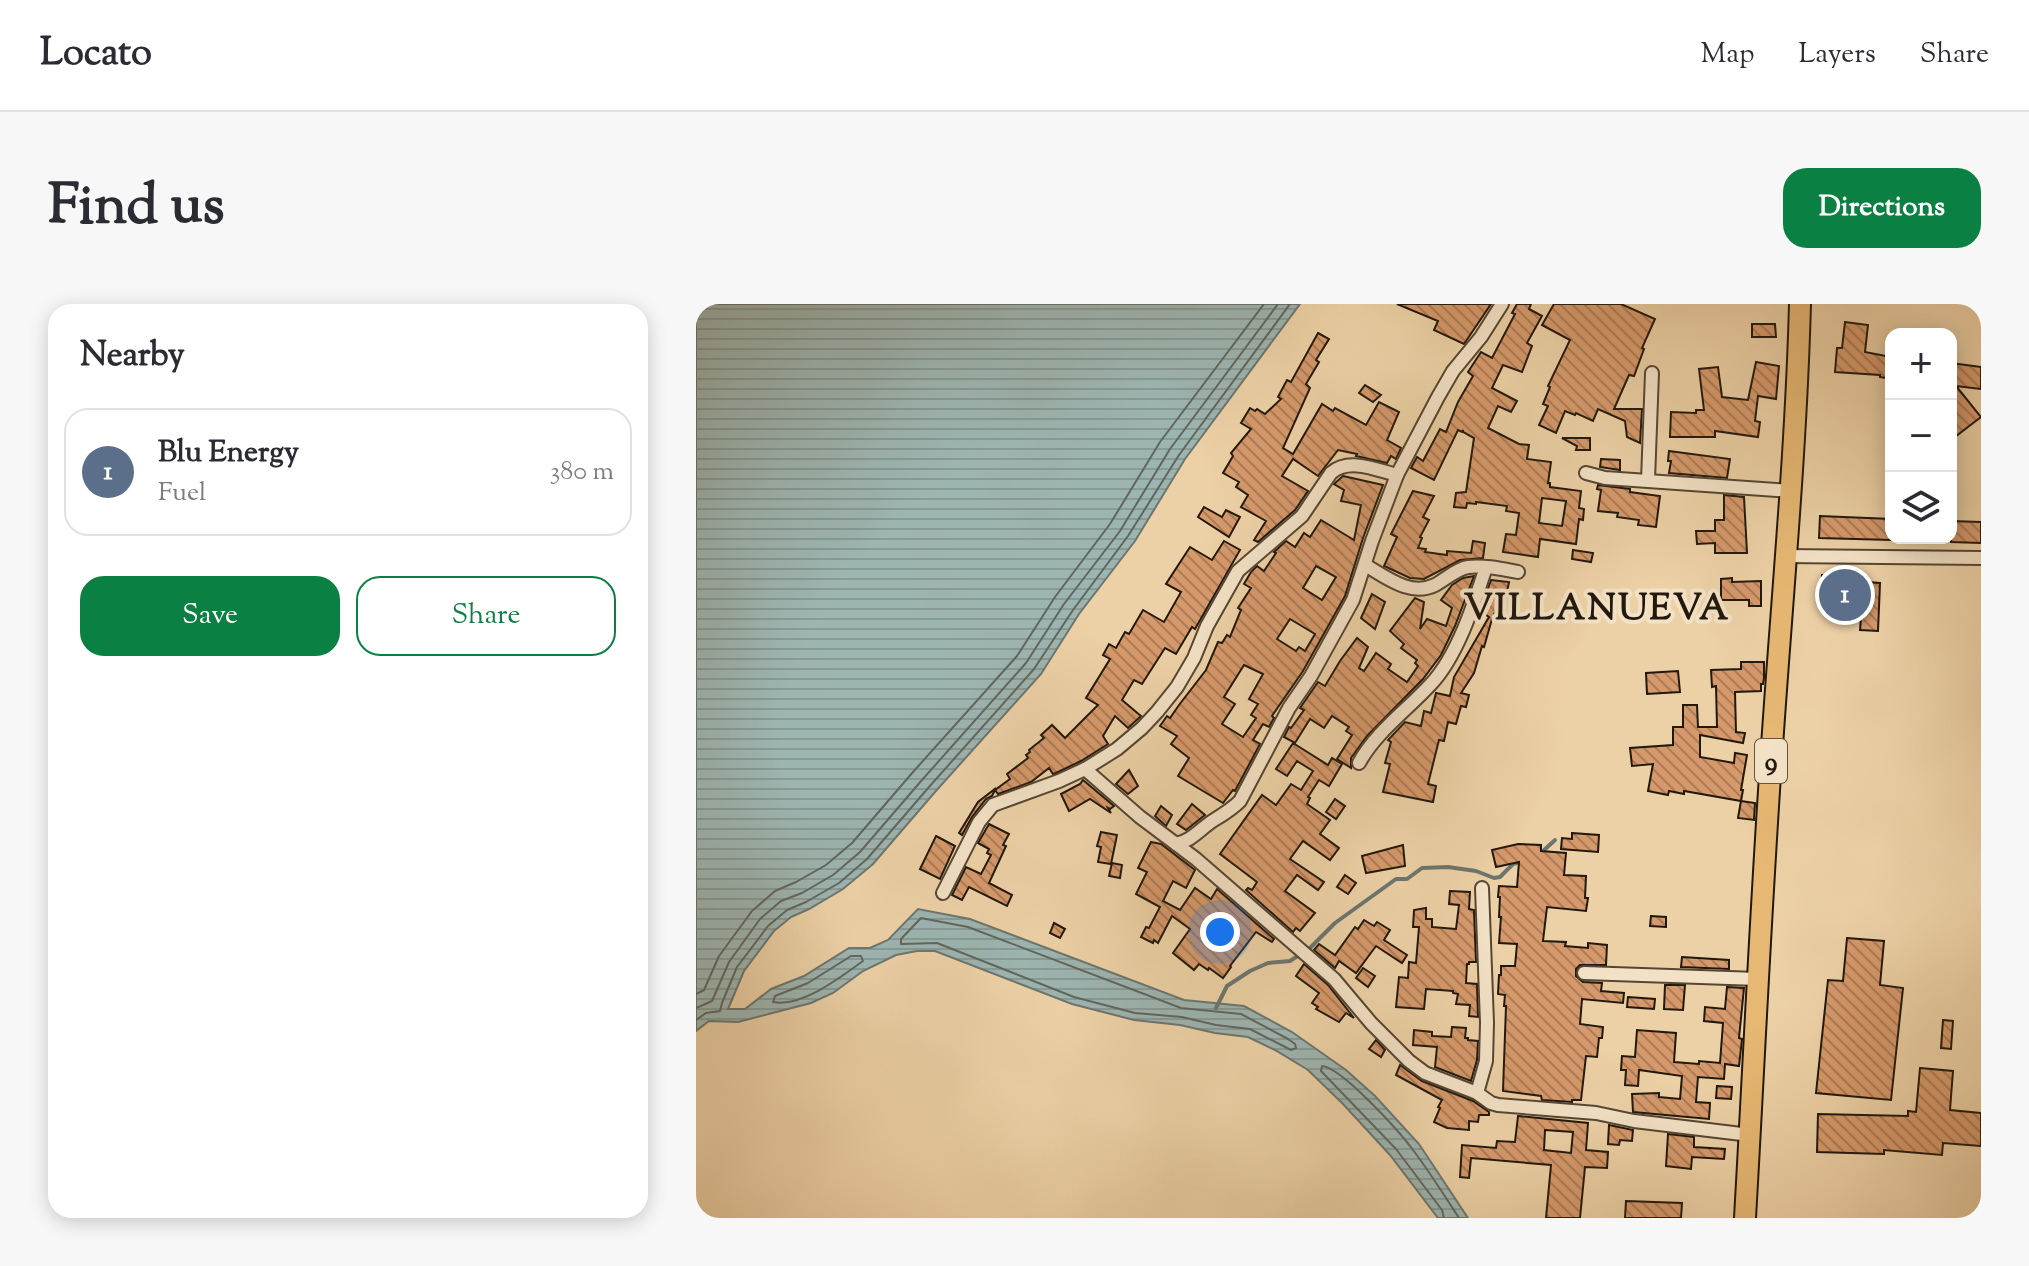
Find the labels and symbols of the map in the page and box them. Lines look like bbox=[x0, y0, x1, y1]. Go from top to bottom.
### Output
pin: 1 bbox=[1819, 565, 1871, 625]
district label: VILLANUEVA bbox=[1464, 584, 1730, 636]
road number: 9 bbox=[1755, 739, 1787, 783]
your location bbox=[1200, 912, 1240, 952]

